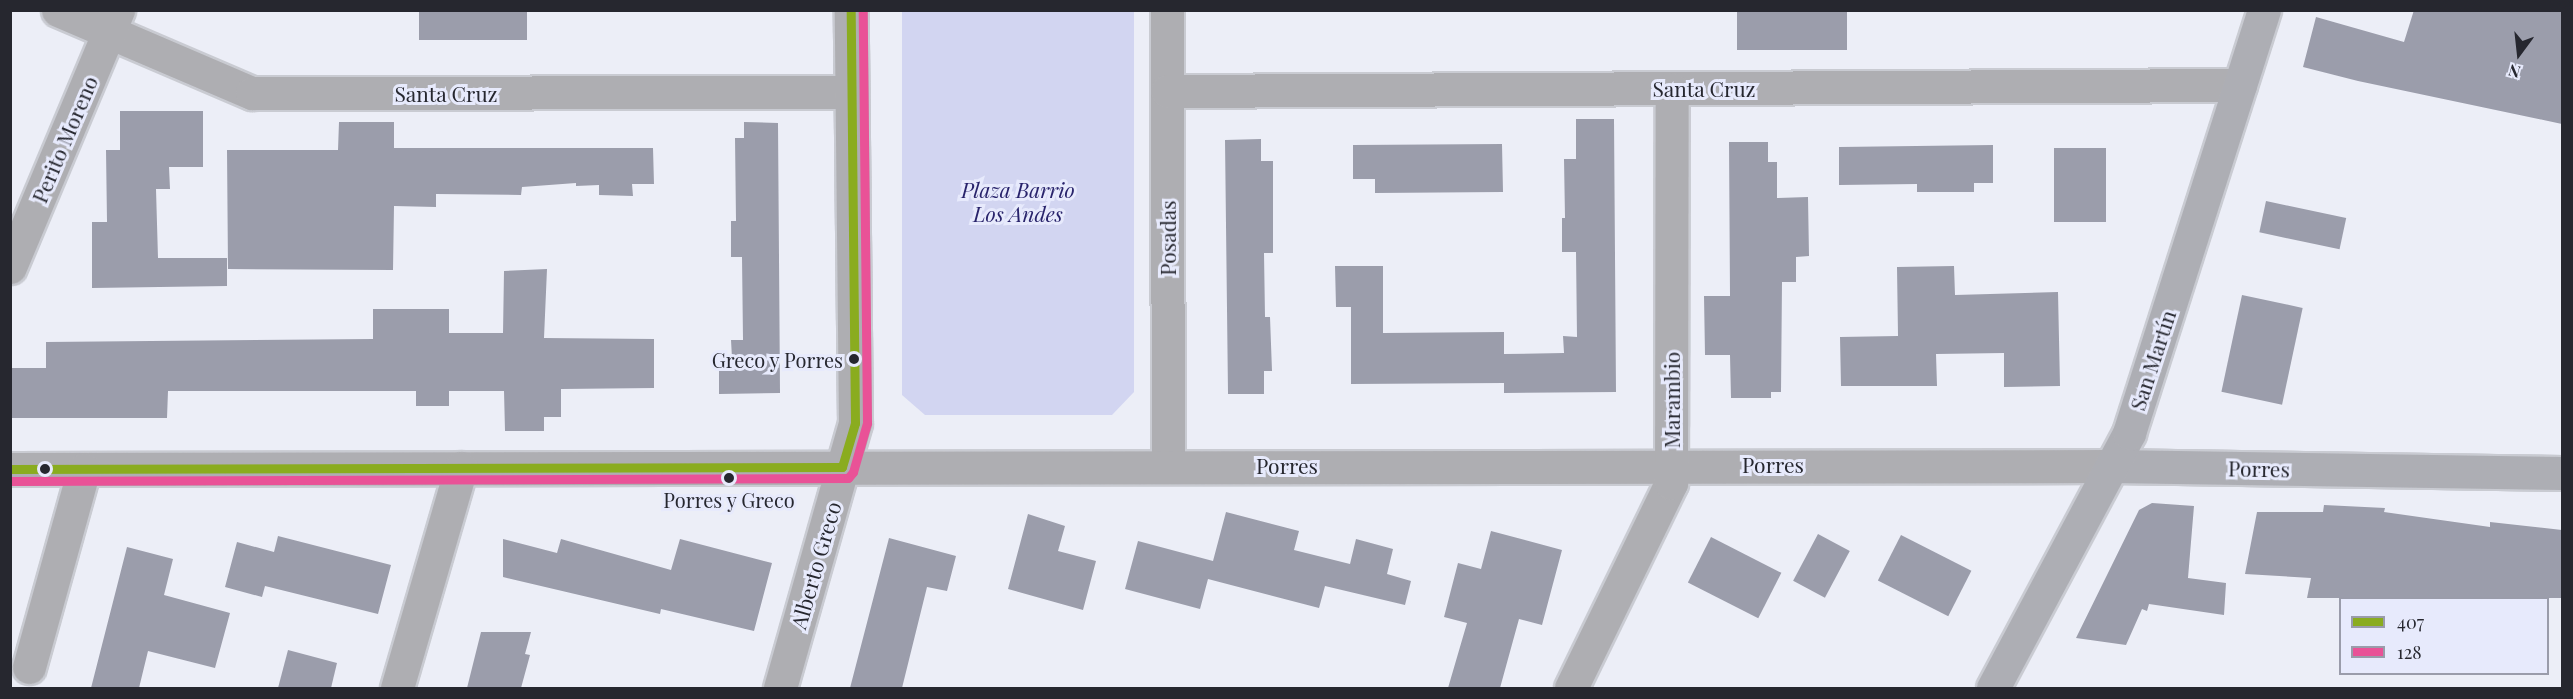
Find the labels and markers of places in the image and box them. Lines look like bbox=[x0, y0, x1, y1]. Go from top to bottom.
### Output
place label: Greco y Porres bbox=[711, 347, 843, 371]
marker: Greco y Porres bbox=[848, 353, 860, 365]
unlabelled marker bbox=[39, 463, 51, 475]
marker: Porres y Greco bbox=[723, 472, 735, 484]
place label: Porres y Greco bbox=[663, 487, 795, 511]

